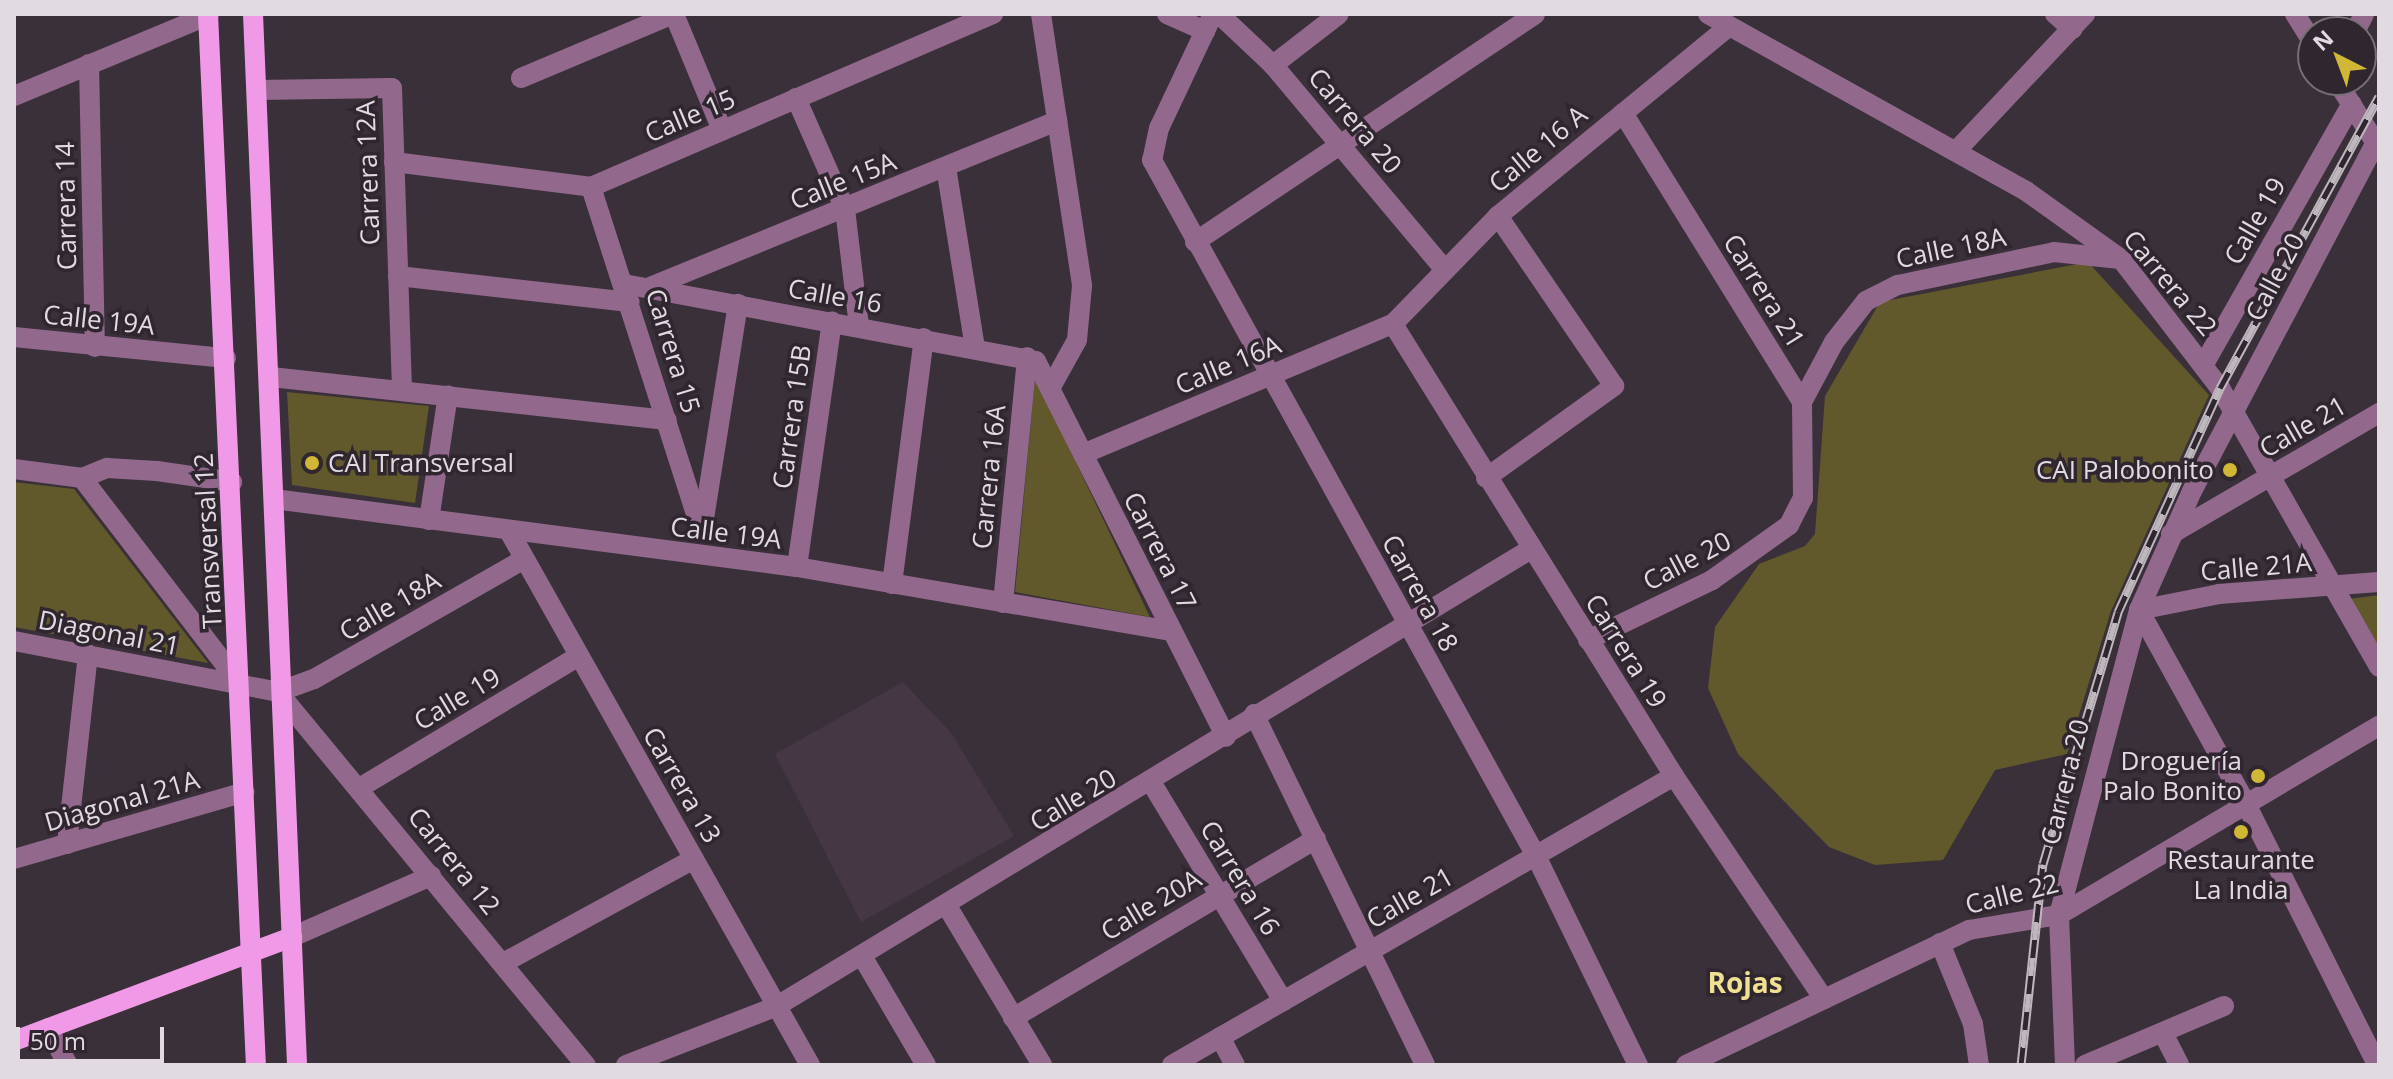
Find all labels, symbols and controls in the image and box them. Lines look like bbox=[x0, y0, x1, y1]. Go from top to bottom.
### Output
north arrow bbox=[2297, 16, 2377, 96]
text: N bbox=[2306, 23, 2339, 57]
street label: Carrera 20 bbox=[1302, 62, 1408, 180]
street label: Calle 15 bbox=[640, 83, 740, 149]
street label: Calle 16 A bbox=[1483, 99, 1593, 199]
street label: Carrera 12A bbox=[350, 100, 386, 246]
street label: Carrera 14 bbox=[49, 142, 83, 270]
street label: Calle 15A bbox=[785, 146, 901, 216]
street label: Calle 19 bbox=[2218, 172, 2292, 270]
street label: Calle 18A bbox=[1893, 221, 2009, 275]
street label: Carrera 22 bbox=[2117, 224, 2223, 342]
street label: Carrera 21 bbox=[1717, 228, 1811, 354]
street label: Calle 20 bbox=[2239, 228, 2311, 326]
street label: Calle 16 bbox=[785, 272, 885, 320]
street label: Carrera 15 bbox=[639, 285, 707, 417]
street label: Calle 19A bbox=[42, 299, 156, 341]
street label: Calle 16A bbox=[1171, 329, 1285, 401]
street label: Carrera 15B bbox=[766, 343, 818, 491]
street label: Calle 21 bbox=[2254, 390, 2352, 464]
street label: Carrera 16A bbox=[966, 403, 1012, 551]
place label: CAI Transversal bbox=[328, 447, 514, 479]
street label: Transversal 12 bbox=[188, 452, 228, 630]
marker: CAI Transversal bbox=[303, 454, 321, 472]
place label: CAI Palobonito bbox=[2036, 454, 2214, 486]
marker: CAI Palobonito bbox=[2221, 461, 2239, 479]
street label: Carrera 17 bbox=[1117, 487, 1203, 615]
street label: Calle 19A bbox=[669, 511, 783, 555]
street label: Calle 20 bbox=[1638, 525, 1736, 597]
street label: Carrera 18 bbox=[1375, 529, 1465, 657]
street label: Calle 21A bbox=[2199, 547, 2313, 587]
street label: Calle 18A bbox=[334, 565, 446, 647]
street label: Carrera 19 bbox=[1579, 588, 1673, 714]
street label: Diagonal 21 bbox=[36, 604, 182, 662]
street label: Calle 19 bbox=[408, 661, 506, 737]
street label: Carrera 20 bbox=[2034, 716, 2096, 848]
street label: Carrera 13 bbox=[636, 722, 728, 848]
place label: Droguería Palo Bonito bbox=[2103, 745, 2242, 806]
street label: Calle 20 bbox=[1024, 762, 1122, 838]
street label: Diagonal 21A bbox=[41, 764, 203, 838]
marker: Droguería Palo Bonito bbox=[2249, 767, 2267, 785]
street label: Carrera 12 bbox=[402, 801, 506, 921]
street label: Carrera 16 bbox=[1194, 815, 1286, 941]
marker: Restaurante La India bbox=[2232, 823, 2250, 841]
place label: Restaurante La India bbox=[2167, 844, 2315, 906]
street label: Calle 21 bbox=[1361, 861, 1459, 935]
street label: Calle 20A bbox=[1095, 863, 1207, 947]
street label: Calle 22 bbox=[1962, 867, 2062, 921]
district label: Rojas bbox=[1707, 965, 1783, 999]
scale bar bbox=[20, 1011, 168, 1061]
text: 50 m bbox=[30, 1024, 86, 1057]

